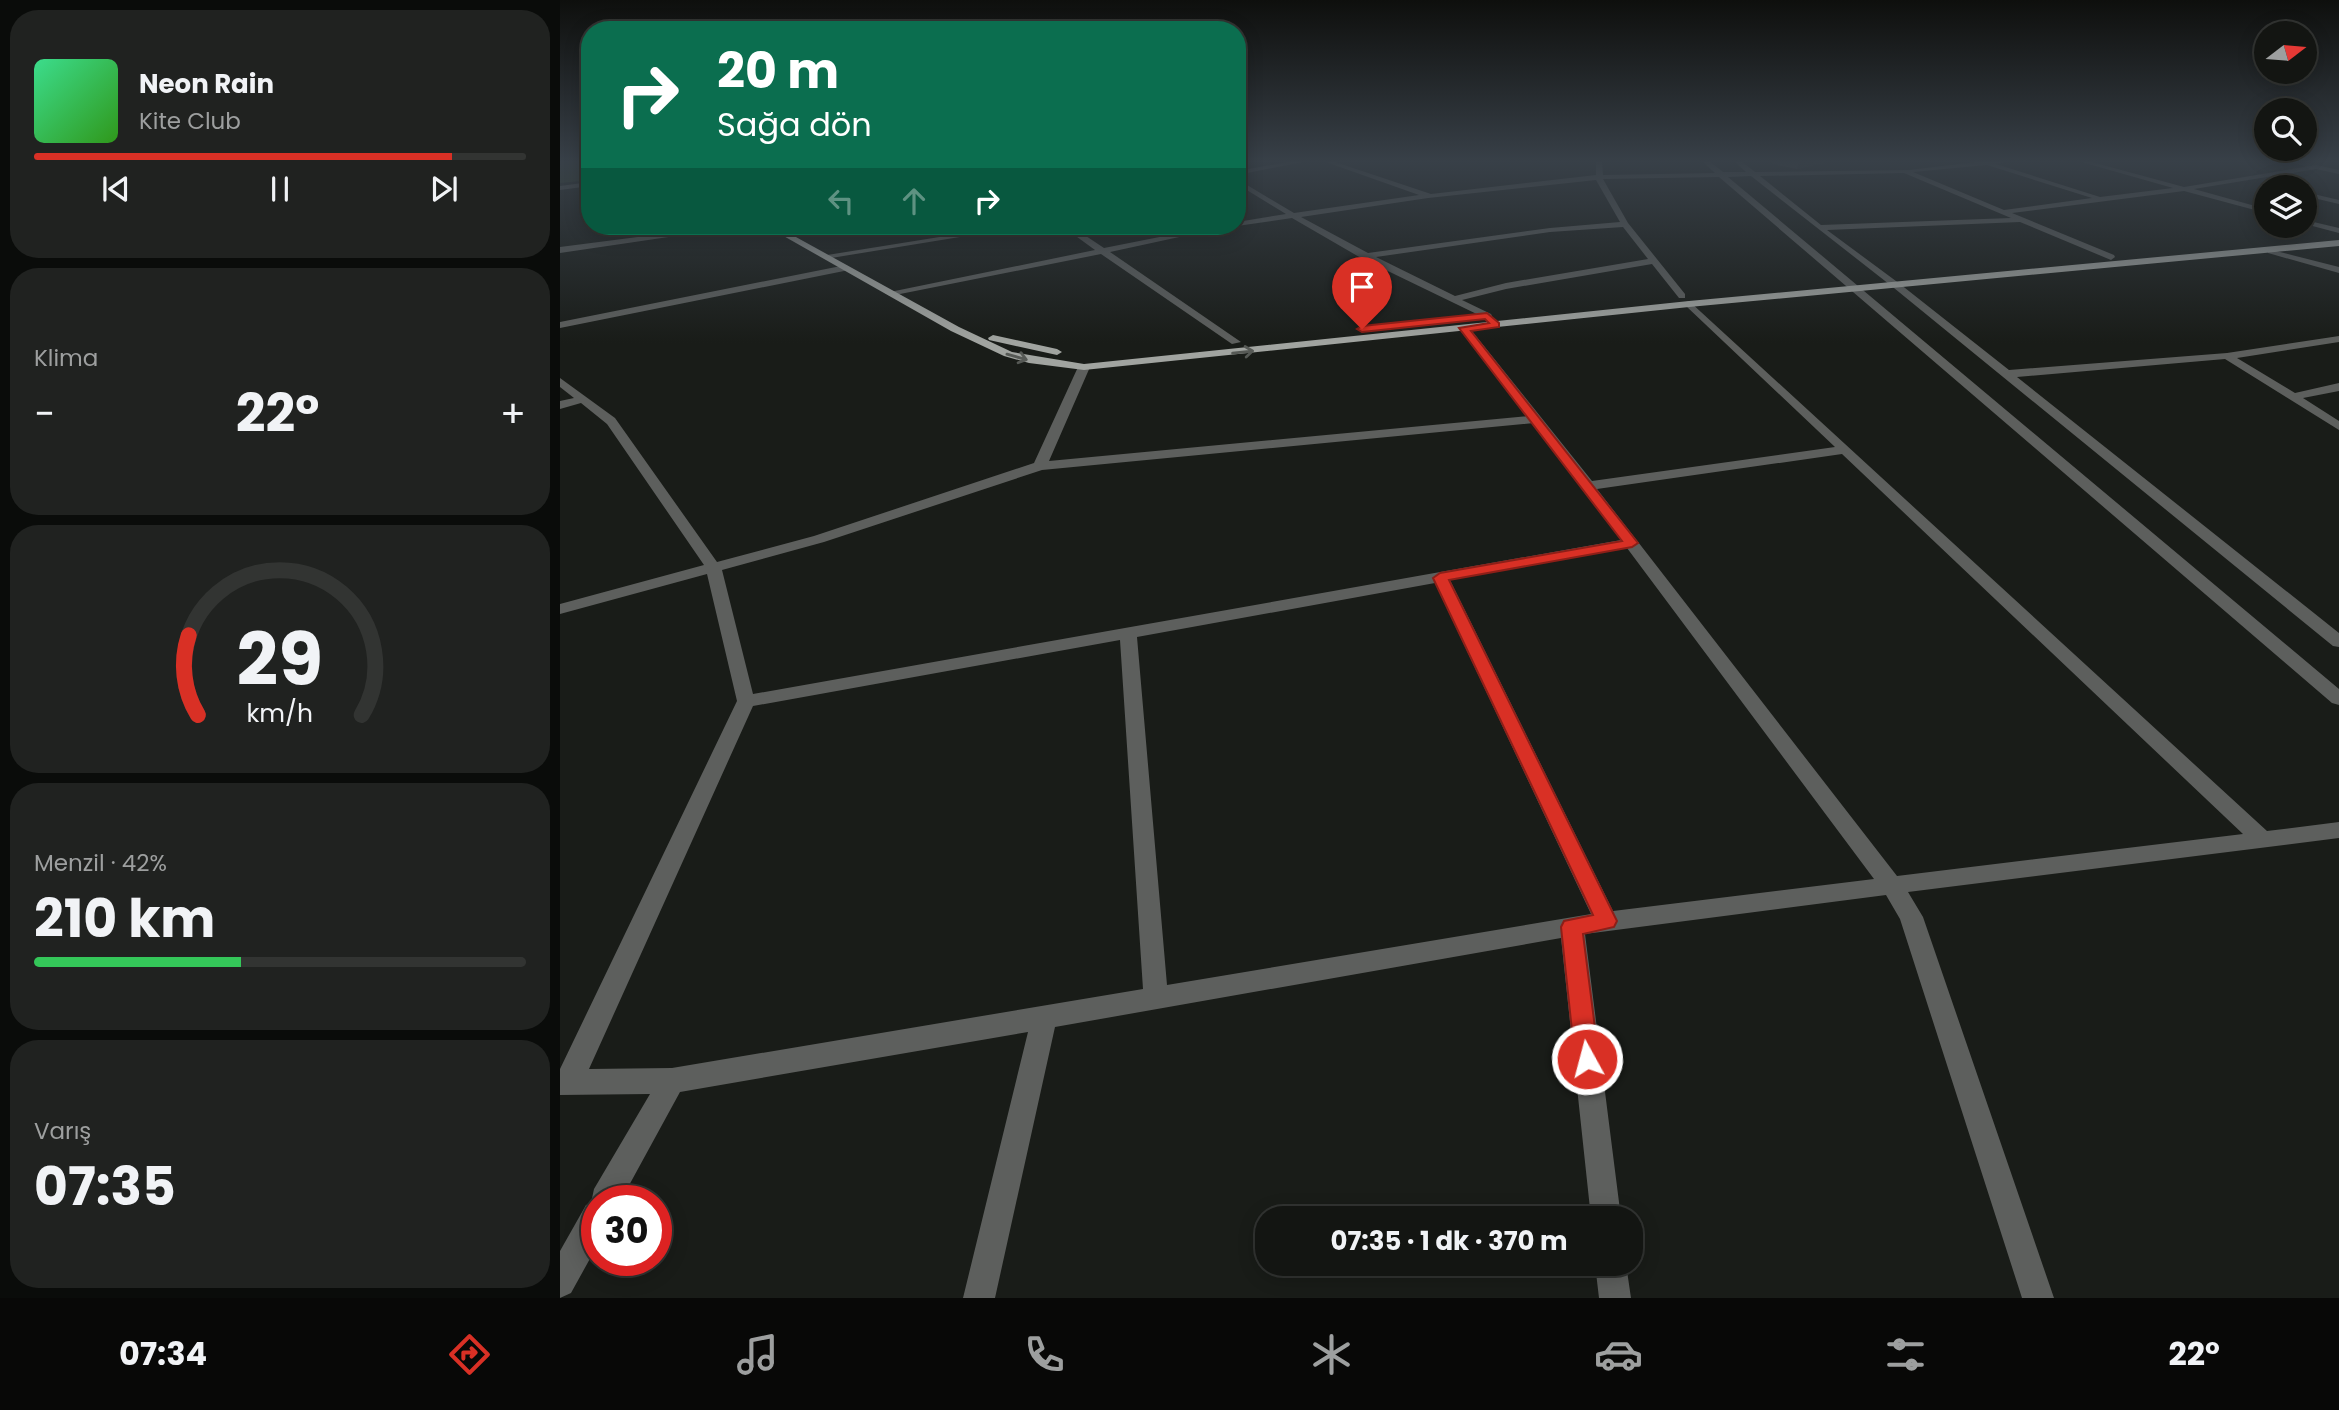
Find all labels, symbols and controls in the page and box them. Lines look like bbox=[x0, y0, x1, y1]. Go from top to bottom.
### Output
north arrow bbox=[2254, 21, 2317, 84]
map controls bbox=[2254, 21, 2317, 238]
text: 20 m bbox=[717, 37, 839, 105]
icon: right bbox=[602, 49, 693, 140]
text: Neon Rain bbox=[139, 66, 274, 102]
button: search bbox=[2254, 98, 2317, 161]
text: Sağa dön bbox=[717, 102, 872, 147]
text: Kite Club bbox=[139, 105, 241, 137]
icon: previous bbox=[97, 170, 135, 208]
icon: pause bbox=[261, 170, 299, 208]
icon: next bbox=[425, 170, 463, 208]
button: layers bbox=[2254, 175, 2317, 238]
icon: left bbox=[822, 182, 860, 220]
icon: ahead bbox=[895, 182, 933, 220]
icon: right bbox=[968, 182, 1006, 220]
pin bbox=[1332, 257, 1392, 329]
icon: arrive bbox=[1343, 268, 1381, 306]
text: Klima bbox=[34, 342, 98, 374]
one-way arrow bbox=[1231, 345, 1254, 358]
one-way arrow bbox=[1006, 351, 1028, 364]
text: 22° bbox=[236, 377, 319, 450]
text: − bbox=[34, 387, 55, 440]
text: + bbox=[500, 387, 526, 440]
text: 29 bbox=[237, 609, 323, 710]
text: km/h bbox=[247, 696, 313, 731]
text: Menzil · 42% bbox=[34, 847, 167, 879]
text: 210 km bbox=[34, 882, 215, 955]
position arrow bbox=[1550, 1022, 1624, 1096]
text: Varış bbox=[34, 1115, 91, 1147]
text: 07:35 bbox=[34, 1150, 176, 1223]
speed limit sign: 30 bbox=[581, 1185, 672, 1276]
text: 07:35 · 1 dk · 370 m bbox=[1330, 1223, 1568, 1259]
icon: directions bbox=[445, 1330, 494, 1379]
icon: music bbox=[733, 1330, 782, 1379]
icon: phone bbox=[1020, 1330, 1069, 1379]
icon: climate bbox=[1307, 1330, 1356, 1379]
icon: car bbox=[1594, 1330, 1643, 1379]
icon: filters bbox=[1881, 1330, 1930, 1379]
text: 07:34 bbox=[119, 1331, 207, 1376]
text: 22° bbox=[2169, 1331, 2220, 1376]

